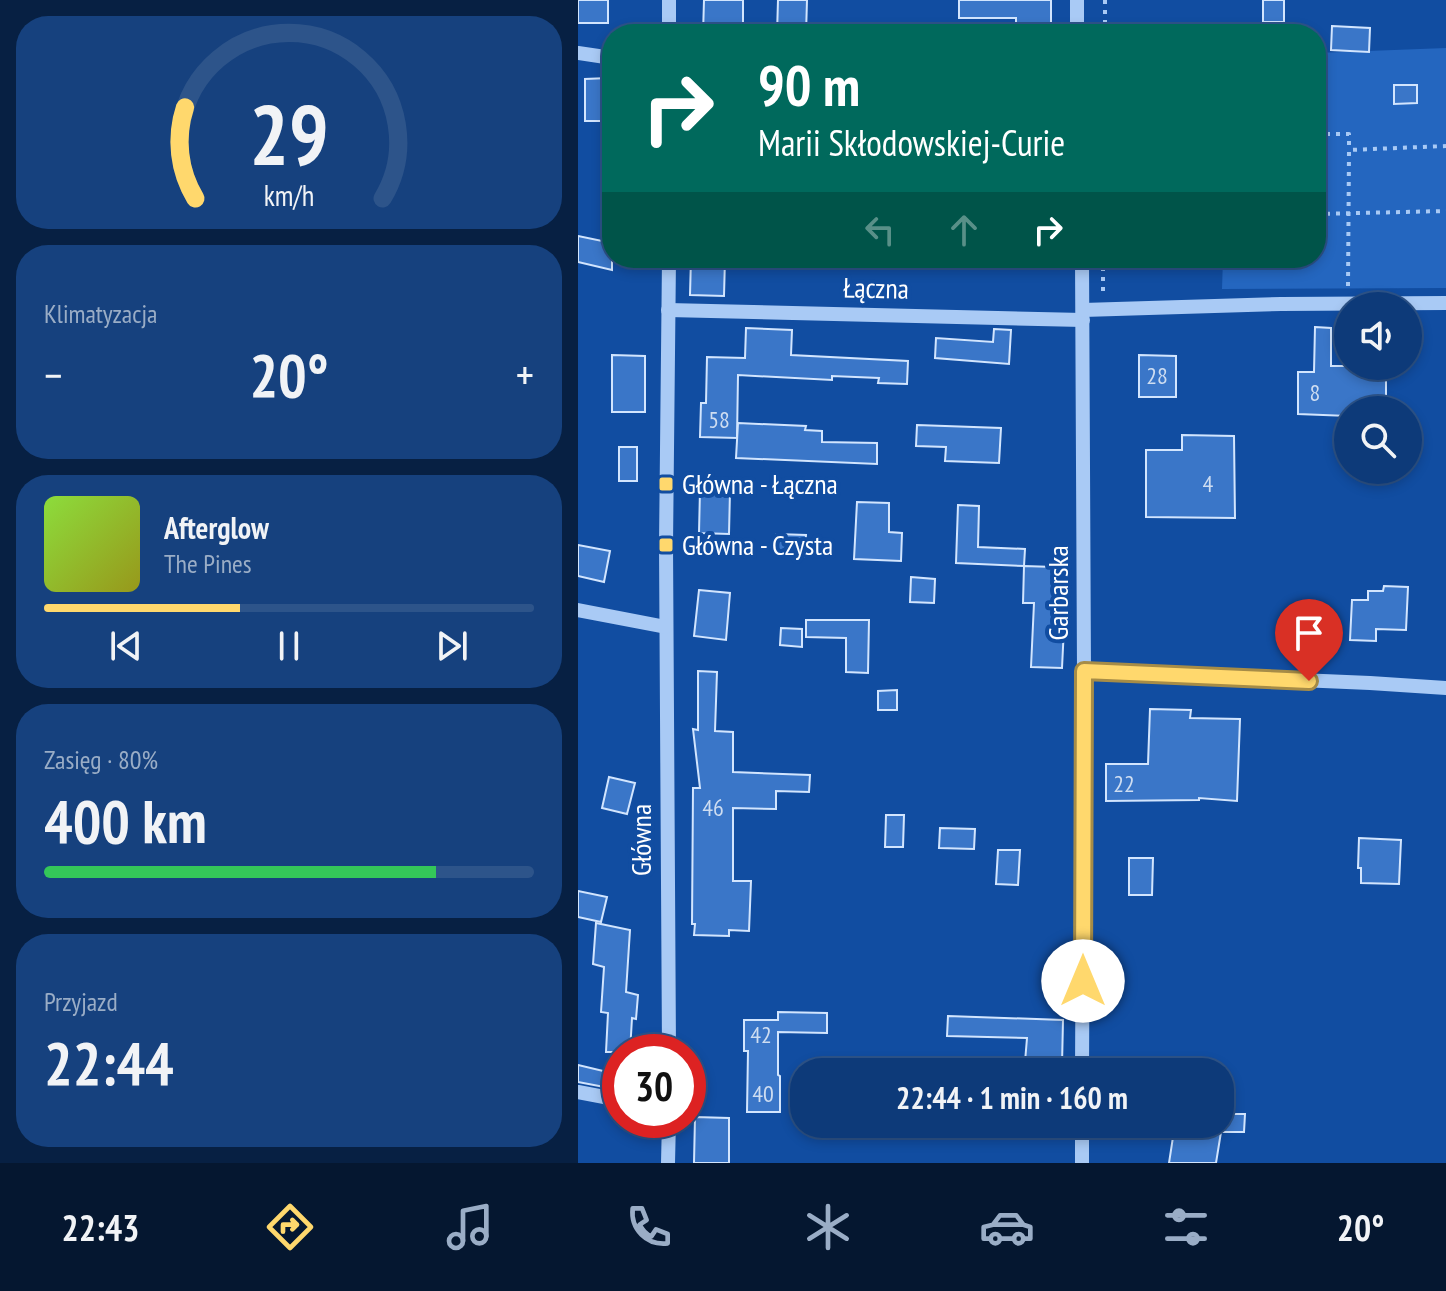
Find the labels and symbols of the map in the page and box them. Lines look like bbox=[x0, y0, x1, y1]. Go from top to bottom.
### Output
street label: Łączna bbox=[843, 268, 909, 307]
house number: 28 bbox=[1146, 360, 1168, 391]
house number: 8 bbox=[1310, 377, 1320, 408]
house number: 58 bbox=[708, 404, 730, 435]
place label: Główna - Łączna bbox=[682, 465, 838, 502]
house number: 4 bbox=[1203, 468, 1214, 499]
marker: Główna - Łączna bbox=[657, 475, 675, 493]
place label: Główna - Czysta bbox=[682, 526, 833, 563]
marker: Główna - Czysta bbox=[657, 536, 675, 554]
street label: Garbarska bbox=[1039, 545, 1076, 641]
pin bbox=[1275, 599, 1343, 681]
house number: 22 bbox=[1113, 768, 1135, 799]
house number: 46 bbox=[702, 792, 724, 823]
street label: Główna bbox=[622, 804, 659, 876]
position arrow bbox=[1041, 939, 1125, 1023]
house number: 42 bbox=[750, 1019, 772, 1050]
speed limit sign: 30 bbox=[602, 1034, 706, 1138]
house number: 40 bbox=[752, 1078, 774, 1109]

